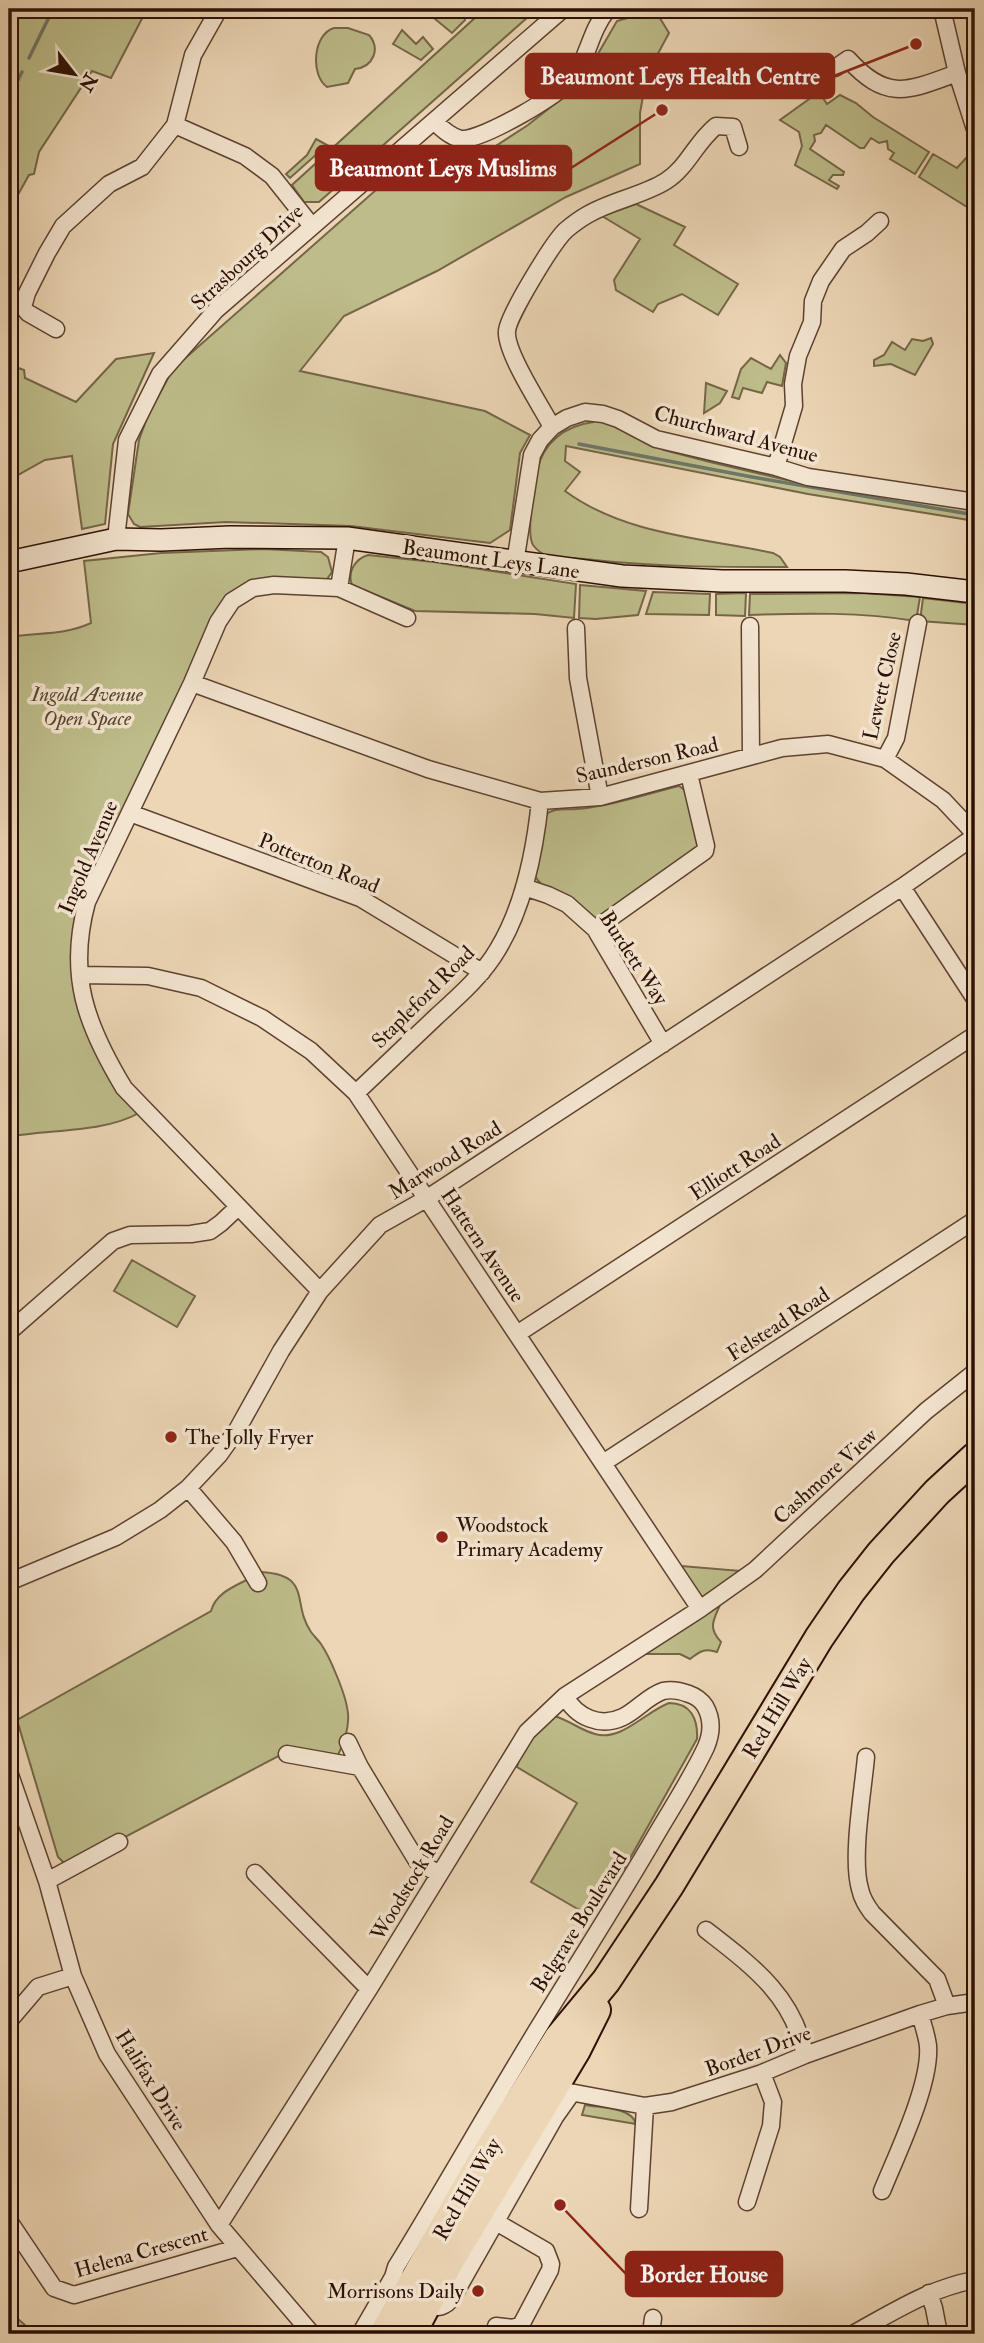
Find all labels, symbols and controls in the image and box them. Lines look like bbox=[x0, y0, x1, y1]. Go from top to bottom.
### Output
north arrow bbox=[38, 38, 108, 108]
callout: Beaumont Leys Health Centre bbox=[526, 54, 834, 98]
text: Beaumont Leys Health Centre bbox=[540, 62, 820, 92]
text: N bbox=[73, 68, 103, 97]
callout: Beaumont Leys Muslims bbox=[316, 146, 571, 190]
text: Beaumont Leys Muslims bbox=[329, 154, 557, 184]
street label: Strasbourg Drive bbox=[185, 198, 309, 316]
street label: Churchward Avenue bbox=[651, 400, 821, 469]
street label: Beaumont Leys Lane bbox=[401, 534, 581, 585]
street label: Lewett Close bbox=[857, 629, 908, 743]
park label: Ingold Avenue Open Space bbox=[30, 681, 144, 732]
street label: Saunderson Road bbox=[573, 731, 722, 790]
street label: Ingold Avenue bbox=[52, 796, 125, 918]
street label: Potterton Road bbox=[254, 827, 384, 900]
street label: Burdett Way bbox=[593, 906, 674, 1011]
street label: Stapleford Road bbox=[366, 940, 481, 1055]
street label: Marwood Road bbox=[384, 1115, 507, 1206]
street label: Elliott Road bbox=[685, 1128, 787, 1207]
street label: Hattern Avenue bbox=[434, 1183, 531, 1308]
street label: Felstead Road bbox=[722, 1281, 835, 1368]
street label: Cashmore View bbox=[767, 1422, 884, 1530]
place label: The Jolly Fryer bbox=[185, 1424, 314, 1451]
marker: The Jolly Fryer bbox=[163, 1429, 179, 1445]
place label: Woodstock Primary Academy bbox=[455, 1512, 603, 1563]
marker: Woodstock Primary Academy bbox=[434, 1529, 450, 1545]
street label: Red Hill Way bbox=[737, 1652, 819, 1764]
street label: Woodstock Road bbox=[364, 1810, 461, 1946]
street label: Belgrave Boulevard bbox=[525, 1846, 634, 1998]
street label: Border Drive bbox=[701, 2020, 815, 2083]
street label: Halifax Drive bbox=[109, 2025, 192, 2136]
street label: Red Hill Way bbox=[427, 2133, 508, 2245]
street label: Helena Crescent bbox=[71, 2221, 211, 2284]
callout: Border House bbox=[626, 2252, 782, 2296]
text: Border House bbox=[640, 2260, 768, 2289]
place label: Morrisons Daily bbox=[327, 2278, 465, 2305]
marker: Morrisons Daily bbox=[470, 2283, 486, 2299]

